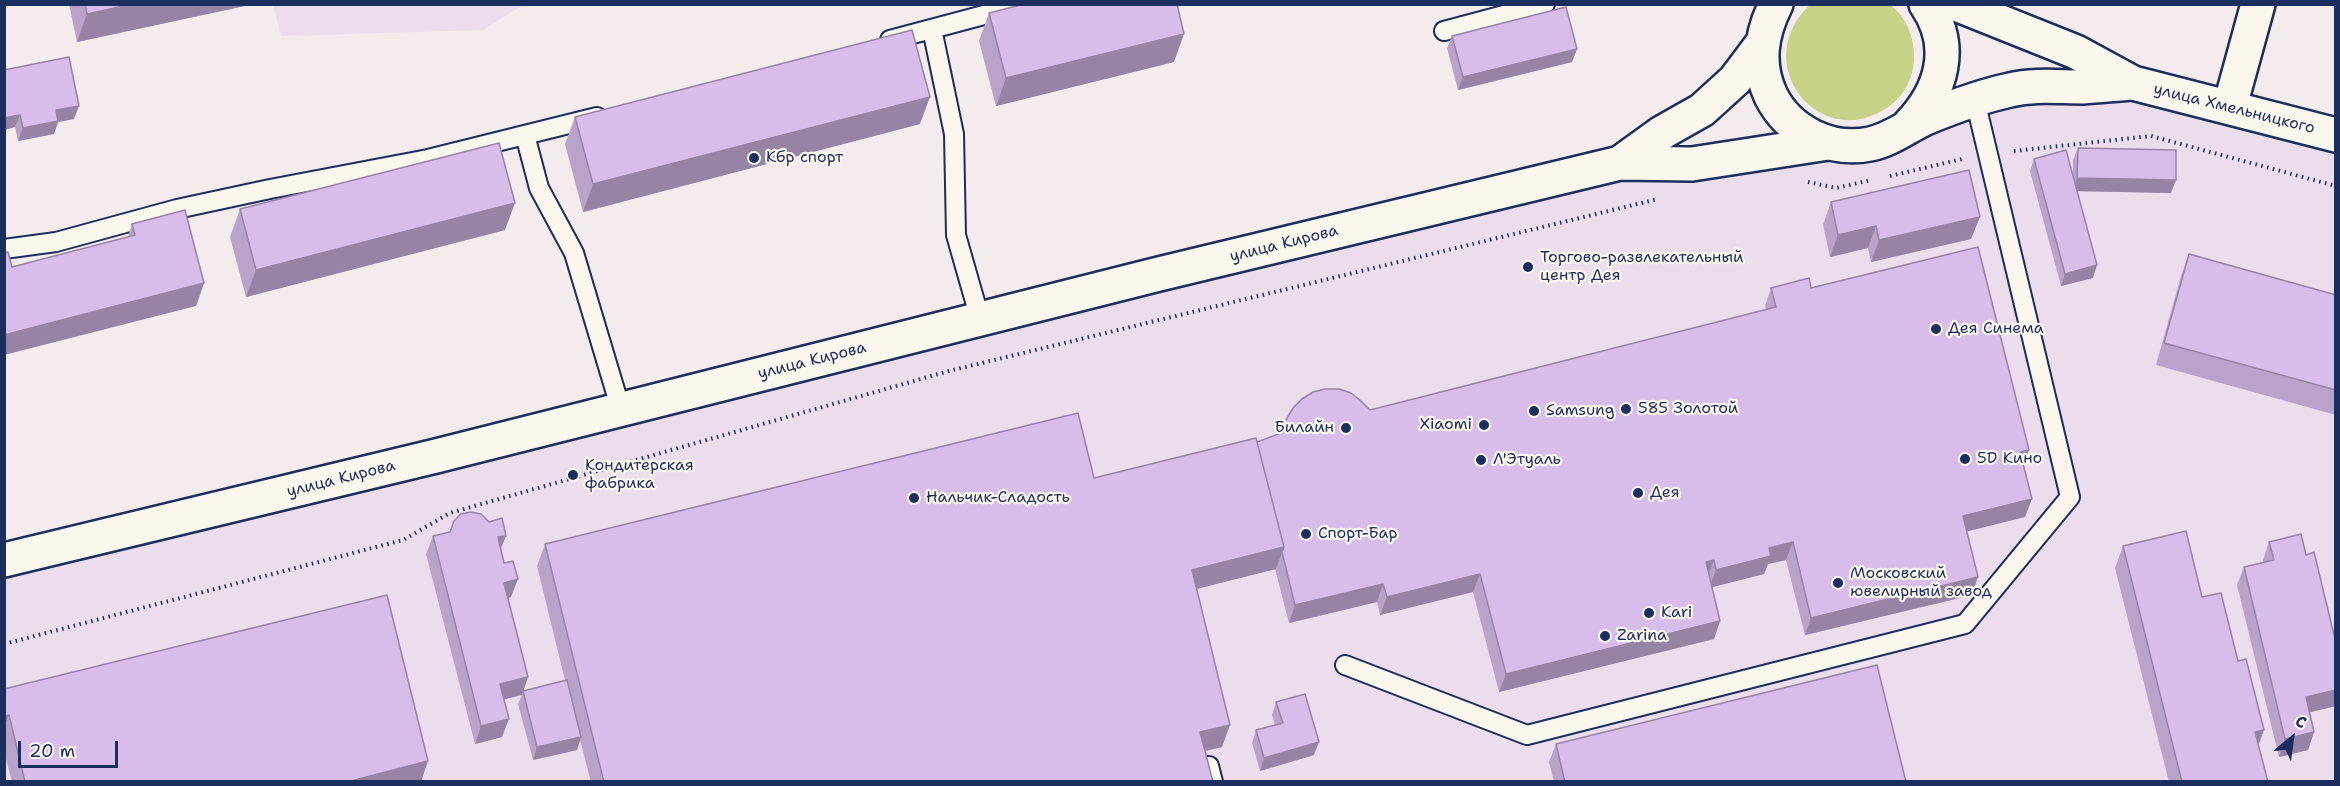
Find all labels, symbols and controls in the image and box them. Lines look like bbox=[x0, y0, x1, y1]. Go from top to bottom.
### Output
street label: улица Хмельницкого bbox=[2151, 80, 2317, 138]
place label: Кбр спорт bbox=[766, 148, 843, 168]
marker: Кбр спорт bbox=[747, 151, 761, 165]
street label: улица Кирова bbox=[1228, 221, 1340, 267]
place label: Торгово-развлекательный центр Дея bbox=[1540, 248, 1743, 286]
marker: Торгово-развлекательный центр Дея bbox=[1521, 260, 1535, 274]
place label: Дея Синема bbox=[1948, 319, 2044, 339]
marker: Дея Синема bbox=[1929, 322, 1943, 336]
street label: улица Кирова bbox=[756, 338, 868, 384]
place label: 585 Золотой bbox=[1638, 399, 1738, 419]
place label: Samsung bbox=[1546, 401, 1615, 421]
marker: 585 Золотой bbox=[1619, 402, 1633, 416]
marker: Samsung bbox=[1527, 404, 1541, 418]
place label: Xiaomi bbox=[1420, 415, 1472, 435]
place label: Билайн bbox=[1275, 418, 1334, 438]
marker: Xiaomi bbox=[1477, 418, 1491, 432]
marker: Билайн bbox=[1339, 421, 1353, 435]
place label: 5D Кино bbox=[1977, 449, 2042, 469]
place label: Л'Этуаль bbox=[1493, 450, 1561, 470]
marker: 5D Кино bbox=[1958, 452, 1972, 466]
marker: Л'Этуаль bbox=[1474, 453, 1488, 467]
street label: улица Кирова bbox=[285, 456, 397, 502]
place label: Кондитерская фабрика bbox=[585, 456, 694, 494]
marker: Кондитерская фабрика bbox=[566, 468, 580, 482]
place label: Дея bbox=[1650, 483, 1680, 503]
marker: Дея bbox=[1631, 486, 1645, 500]
place label: Нальчик-Сладость bbox=[926, 488, 1070, 508]
marker: Нальчик-Сладость bbox=[907, 491, 921, 505]
place label: Спорт-Бар bbox=[1318, 524, 1397, 544]
marker: Спорт-Бар bbox=[1299, 527, 1313, 541]
place label: Московский ювелирный завод bbox=[1850, 564, 1992, 602]
marker: Московский ювелирный завод bbox=[1831, 576, 1845, 590]
place label: Kari bbox=[1661, 603, 1692, 623]
marker: Kari bbox=[1642, 606, 1656, 620]
place label: Zarina bbox=[1617, 626, 1667, 646]
marker: Zarina bbox=[1598, 629, 1612, 643]
north arrow bbox=[2262, 708, 2322, 768]
text: С bbox=[2292, 710, 2310, 733]
scale bar bbox=[21, 729, 122, 767]
text: 20 m bbox=[29, 739, 75, 763]

